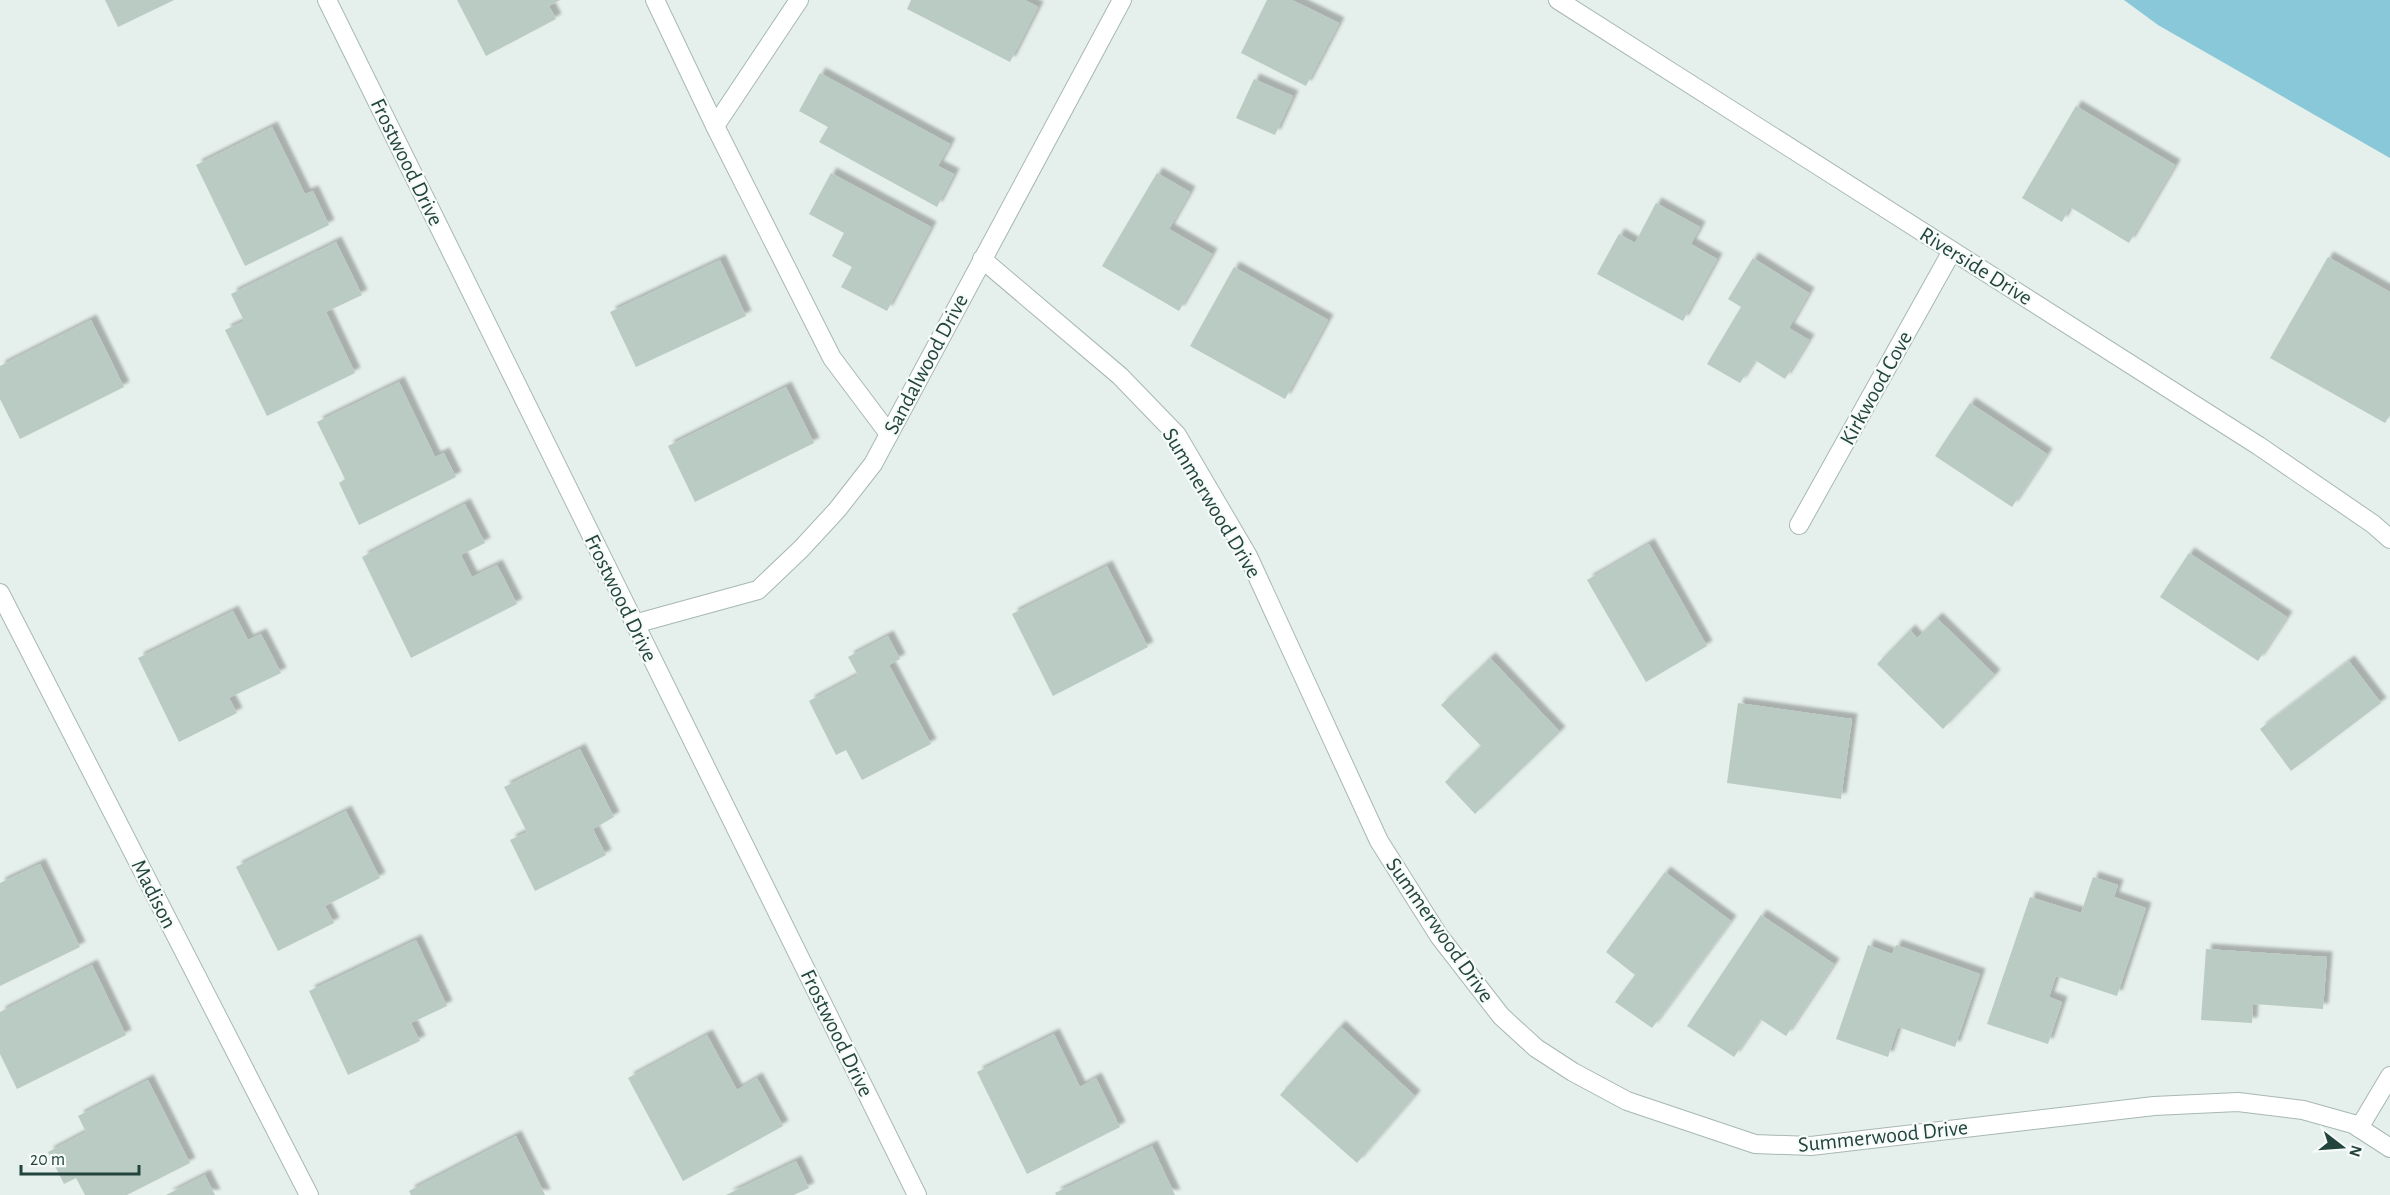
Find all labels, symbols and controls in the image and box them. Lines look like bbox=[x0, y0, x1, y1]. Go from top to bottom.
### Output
street label: Frostwood Drive bbox=[367, 95, 447, 229]
street label: Riverside Drive bbox=[1916, 223, 2036, 309]
street label: Sandalwood Drive bbox=[880, 290, 972, 438]
street label: Kirkwood Cove bbox=[1836, 327, 1916, 449]
street label: Summerwood Drive bbox=[1159, 424, 1265, 582]
street label: Frostwood Drive bbox=[581, 531, 661, 665]
street label: Summerwood Drive bbox=[1382, 854, 1498, 1006]
street label: Madison bbox=[127, 856, 181, 932]
street label: Frostwood Drive bbox=[797, 966, 877, 1100]
street label: Summerwood Drive bbox=[1797, 1116, 1969, 1156]
north arrow bbox=[2312, 1117, 2372, 1177]
scale bar bbox=[21, 1138, 140, 1176]
text: N bbox=[2346, 1143, 2365, 1159]
text: 20 m bbox=[30, 1151, 65, 1169]

